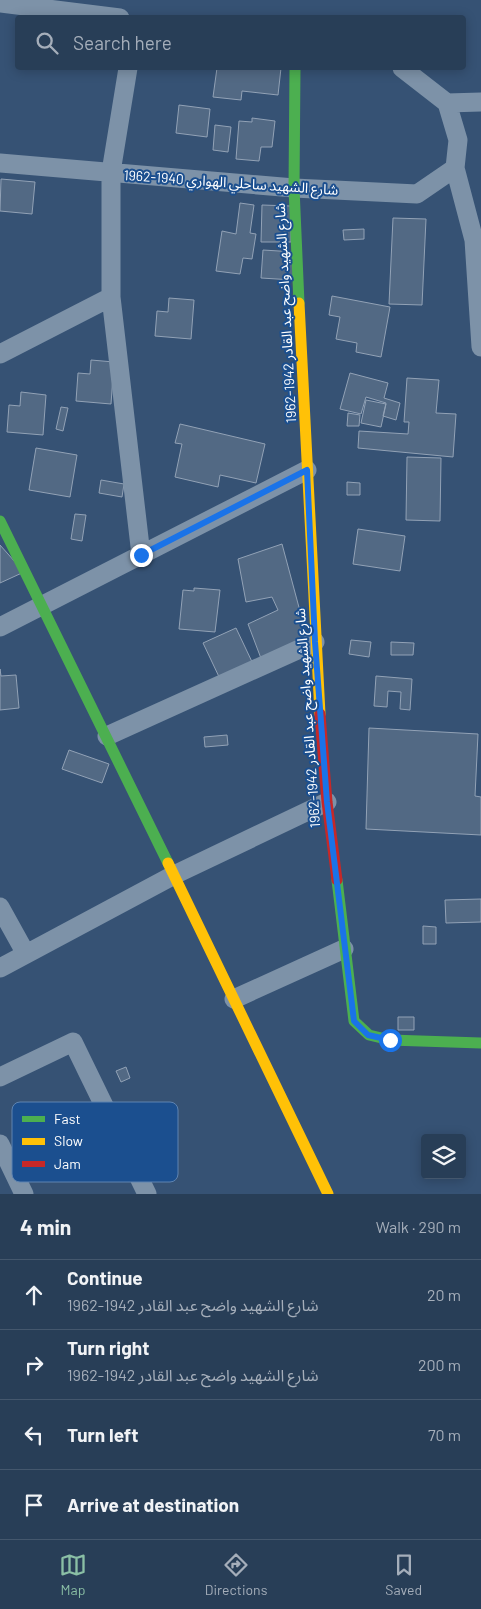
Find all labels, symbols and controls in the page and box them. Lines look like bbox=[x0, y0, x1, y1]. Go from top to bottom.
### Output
search box bbox=[15, 15, 466, 70]
icon: search bbox=[33, 29, 61, 57]
text: Search here bbox=[73, 31, 172, 54]
street label: شارع الشهيد ساحلي الهواري 1940-1962 bbox=[123, 166, 339, 201]
street label: شارع الشهيد واضح عبد القادر 1942-1962 bbox=[271, 202, 302, 423]
route end bbox=[130, 544, 153, 567]
street label: شارع الشهيد واضح عبد القادر 1942-1962 bbox=[291, 607, 326, 828]
route start bbox=[379, 1029, 402, 1052]
legend bbox=[12, 1102, 178, 1182]
text: Fast bbox=[54, 1110, 80, 1127]
text: Slow bbox=[54, 1132, 83, 1149]
map controls bbox=[421, 1134, 466, 1179]
button: layers bbox=[421, 1134, 466, 1179]
text: Jam bbox=[54, 1155, 81, 1172]
text: 4 min bbox=[20, 1214, 71, 1239]
text: Walk · 290 m bbox=[376, 1217, 461, 1236]
text: Continue bbox=[67, 1266, 143, 1289]
icon: ahead bbox=[20, 1281, 48, 1309]
text: 20 m bbox=[427, 1285, 461, 1304]
text: شارع الشهيد واضح عبد القادر 1942-1962 bbox=[67, 1295, 319, 1314]
text: Turn right bbox=[67, 1336, 149, 1359]
icon: right bbox=[20, 1351, 48, 1379]
text: 200 m bbox=[418, 1355, 461, 1374]
text: شارع الشهيد واضح عبد القادر 1942-1962 bbox=[67, 1365, 319, 1384]
icon: left bbox=[20, 1421, 48, 1449]
text: Turn left bbox=[67, 1423, 138, 1446]
text: 70 m bbox=[428, 1425, 461, 1444]
icon: arrive bbox=[20, 1491, 48, 1519]
text: Arrive at destination bbox=[67, 1493, 239, 1516]
tab: Map bbox=[59, 1551, 87, 1598]
tab: Directions bbox=[205, 1551, 267, 1598]
tab: Saved bbox=[385, 1551, 422, 1598]

